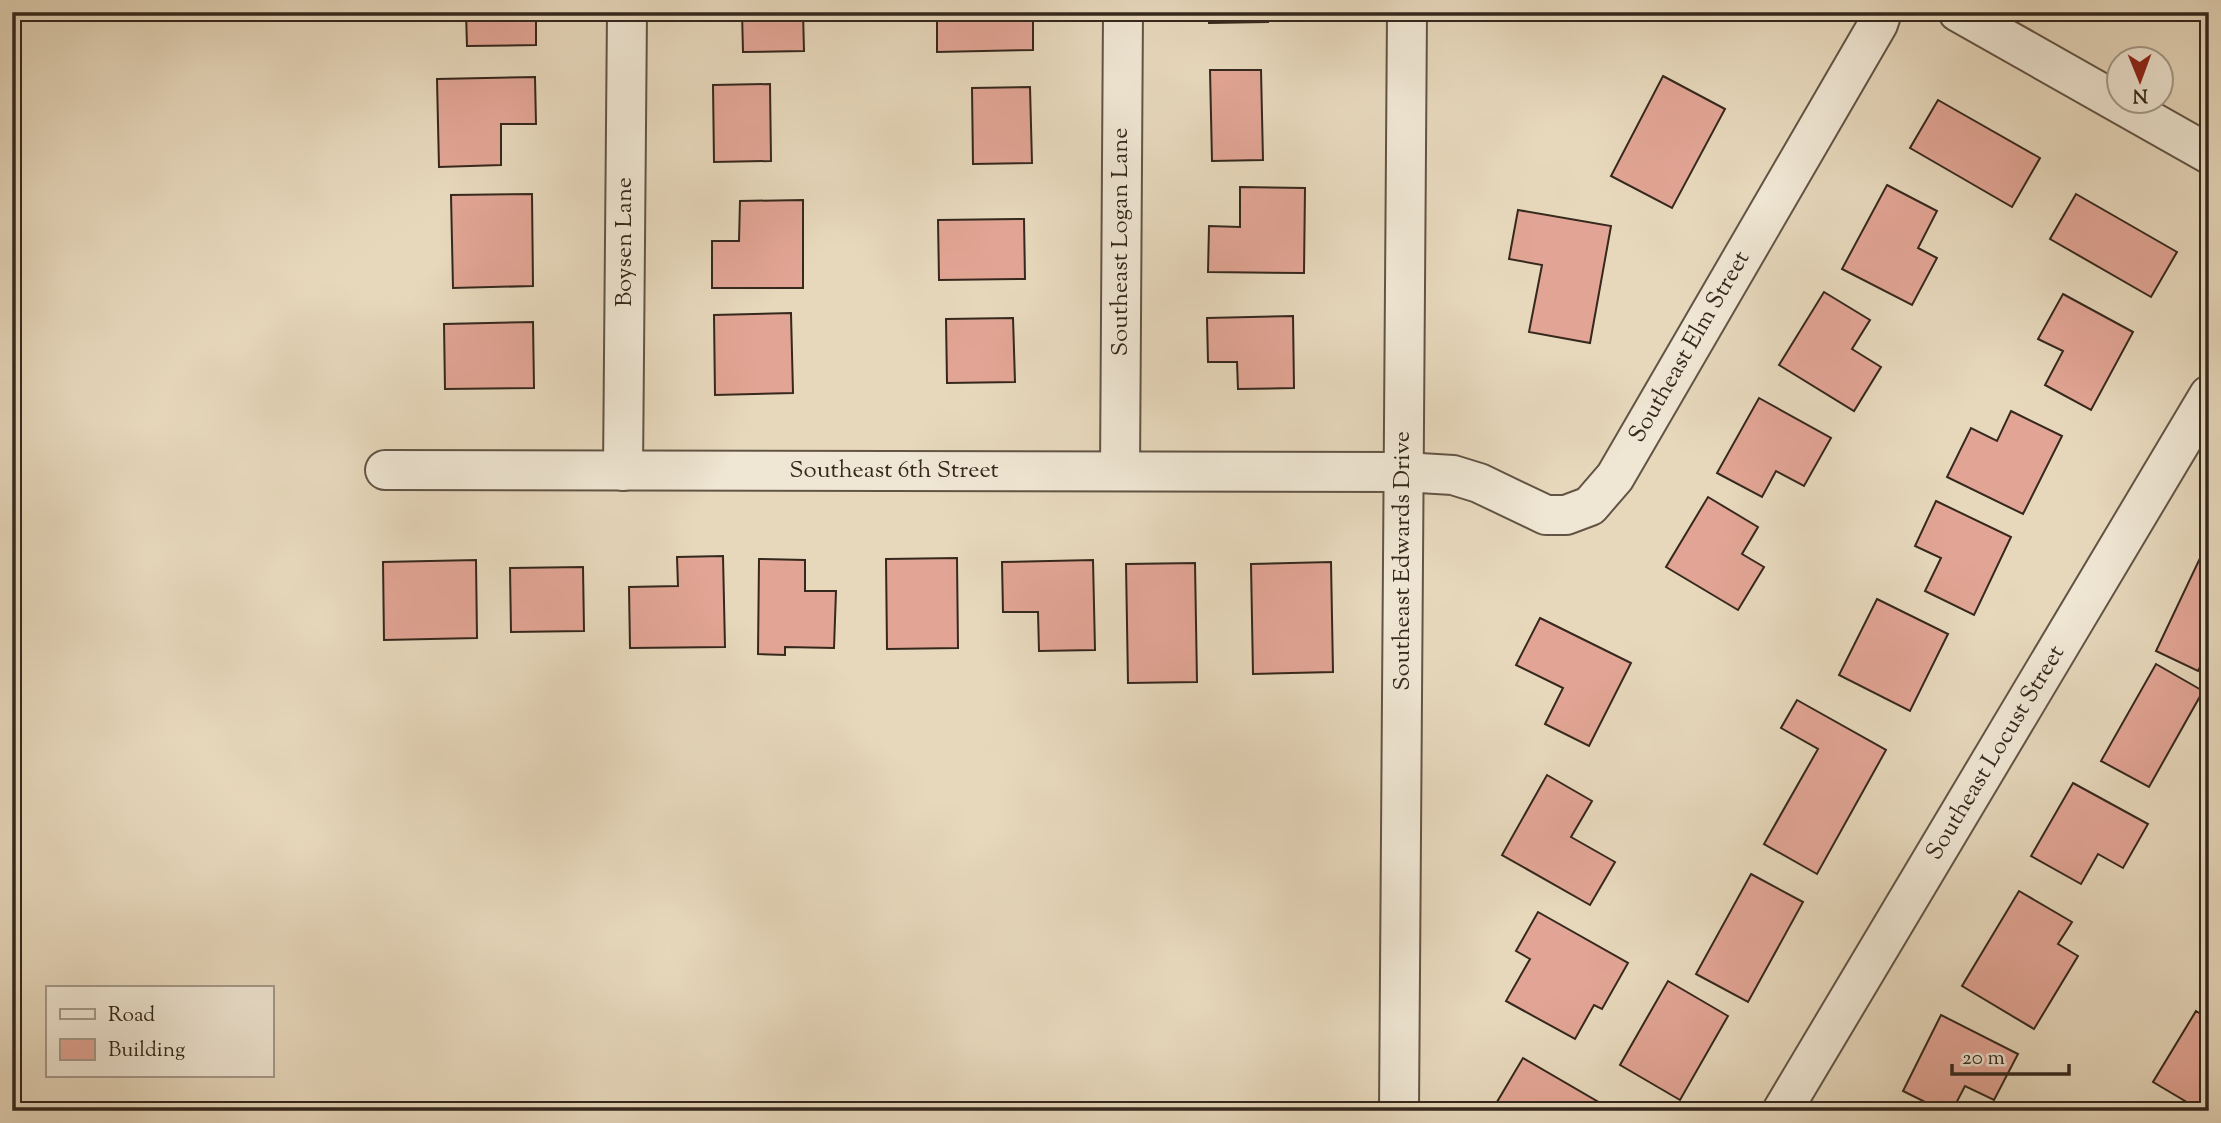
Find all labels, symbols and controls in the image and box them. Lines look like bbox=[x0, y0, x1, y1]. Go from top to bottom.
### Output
north arrow bbox=[2106, 46, 2176, 116]
text: N bbox=[2132, 81, 2148, 108]
street label: Southeast Logan Lane bbox=[1104, 128, 1138, 356]
street label: Boysen Lane bbox=[608, 177, 642, 307]
street label: Southeast Elm Street bbox=[1621, 245, 1759, 449]
street label: Southeast Edwards Drive bbox=[1386, 431, 1420, 691]
street label: Southeast 6th Street bbox=[789, 454, 999, 488]
street label: Southeast Locust Street bbox=[1918, 639, 2074, 867]
legend bbox=[46, 986, 273, 1078]
text: Road bbox=[108, 1001, 155, 1031]
scale bar bbox=[1952, 1032, 2069, 1076]
text: Building bbox=[108, 1036, 185, 1066]
text: 20 m bbox=[1962, 1044, 2005, 1074]

